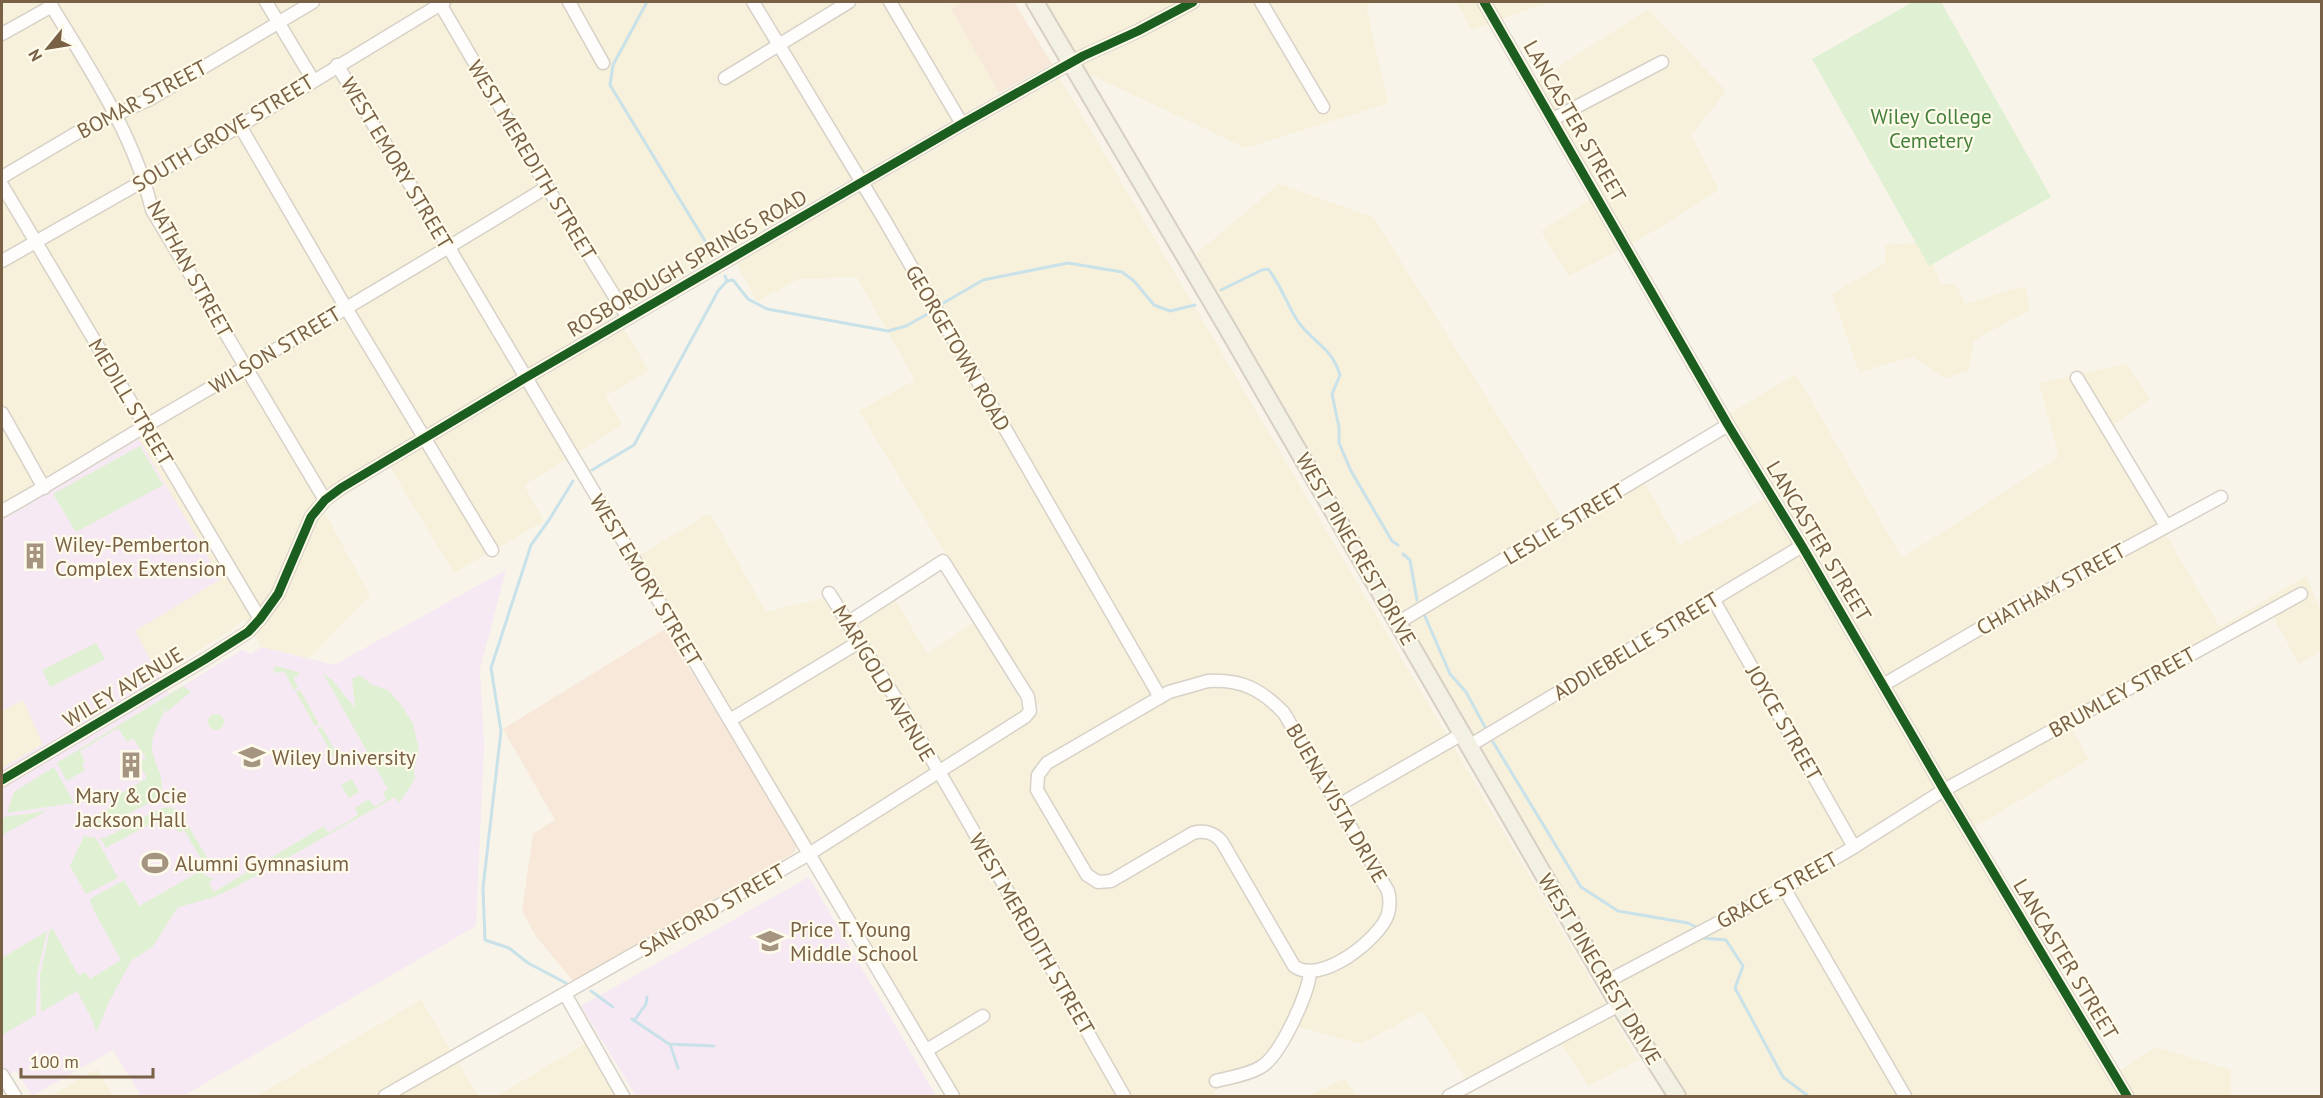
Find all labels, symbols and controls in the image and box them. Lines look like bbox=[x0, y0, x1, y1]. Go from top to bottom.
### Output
north arrow bbox=[18, 18, 78, 78]
street label: LANCASTER STREET bbox=[1518, 35, 1633, 207]
text: N bbox=[24, 46, 46, 65]
street label: BOMAR STREET bbox=[72, 53, 212, 145]
street label: WEST MEREDITH STREET bbox=[462, 55, 603, 265]
street label: SOUTH GROVE STREET bbox=[127, 68, 319, 198]
street label: WEST EMORY STREET bbox=[335, 72, 459, 254]
park label: Wiley College Cemetery bbox=[1870, 103, 1992, 154]
street label: ROSBOROUGH SPRINGS ROAD bbox=[562, 183, 812, 343]
street label: NATHAN STREET bbox=[141, 196, 239, 342]
street label: GEORGETOWN ROAD bbox=[899, 260, 1017, 436]
street label: WILSON STREET bbox=[204, 300, 346, 400]
street label: MEDILL STREET bbox=[82, 333, 180, 471]
street label: WEST PINECREST DRIVE bbox=[1290, 448, 1422, 650]
street label: LANCASTER STREET bbox=[1760, 456, 1878, 627]
street label: LESLIE STREET bbox=[1499, 477, 1630, 571]
street label: WEST EMORY STREET bbox=[584, 489, 708, 671]
place label: Wiley-Pemberton Complex Extension bbox=[55, 531, 226, 582]
street label: CHATHAM STREET bbox=[1972, 537, 2131, 641]
building icon: Wiley-Pemberton Complex Extension bbox=[20, 541, 50, 571]
street label: ADDIEBELLE STREET bbox=[1548, 586, 1724, 706]
street label: MARIGOLD AVENUE bbox=[827, 600, 941, 766]
street label: BRUMLEY STREET bbox=[2044, 640, 2200, 743]
street label: WILEY AVENUE bbox=[58, 641, 188, 733]
street label: JOYCE STREET bbox=[1740, 660, 1828, 786]
street label: BUENA VISTA DRIVE bbox=[1280, 718, 1394, 888]
school or university icon: Wiley University bbox=[237, 742, 267, 772]
place label: Wiley University bbox=[272, 744, 416, 771]
building icon: Mary & Ocie Jackson Hall bbox=[116, 750, 146, 780]
place label: Mary & Ocie Jackson Hall bbox=[75, 782, 187, 833]
street label: WEST MEREDITH STREET bbox=[963, 828, 1101, 1040]
street label: GRACE STREET bbox=[1711, 845, 1843, 935]
sports icon: Alumni Gymnasium bbox=[140, 848, 170, 878]
place label: Alumni Gymnasium bbox=[175, 850, 349, 877]
street label: SANFORD STREET bbox=[634, 857, 790, 963]
street label: WEST PINECREST DRIVE bbox=[1532, 868, 1668, 1070]
street label: LANCASTER STREET bbox=[2007, 874, 2125, 1045]
place label: Price T. Young Middle School bbox=[790, 916, 918, 967]
school or university icon: Price T. Young Middle School bbox=[755, 926, 785, 956]
scale bar bbox=[21, 1041, 153, 1079]
text: 100 m bbox=[30, 1050, 79, 1073]

